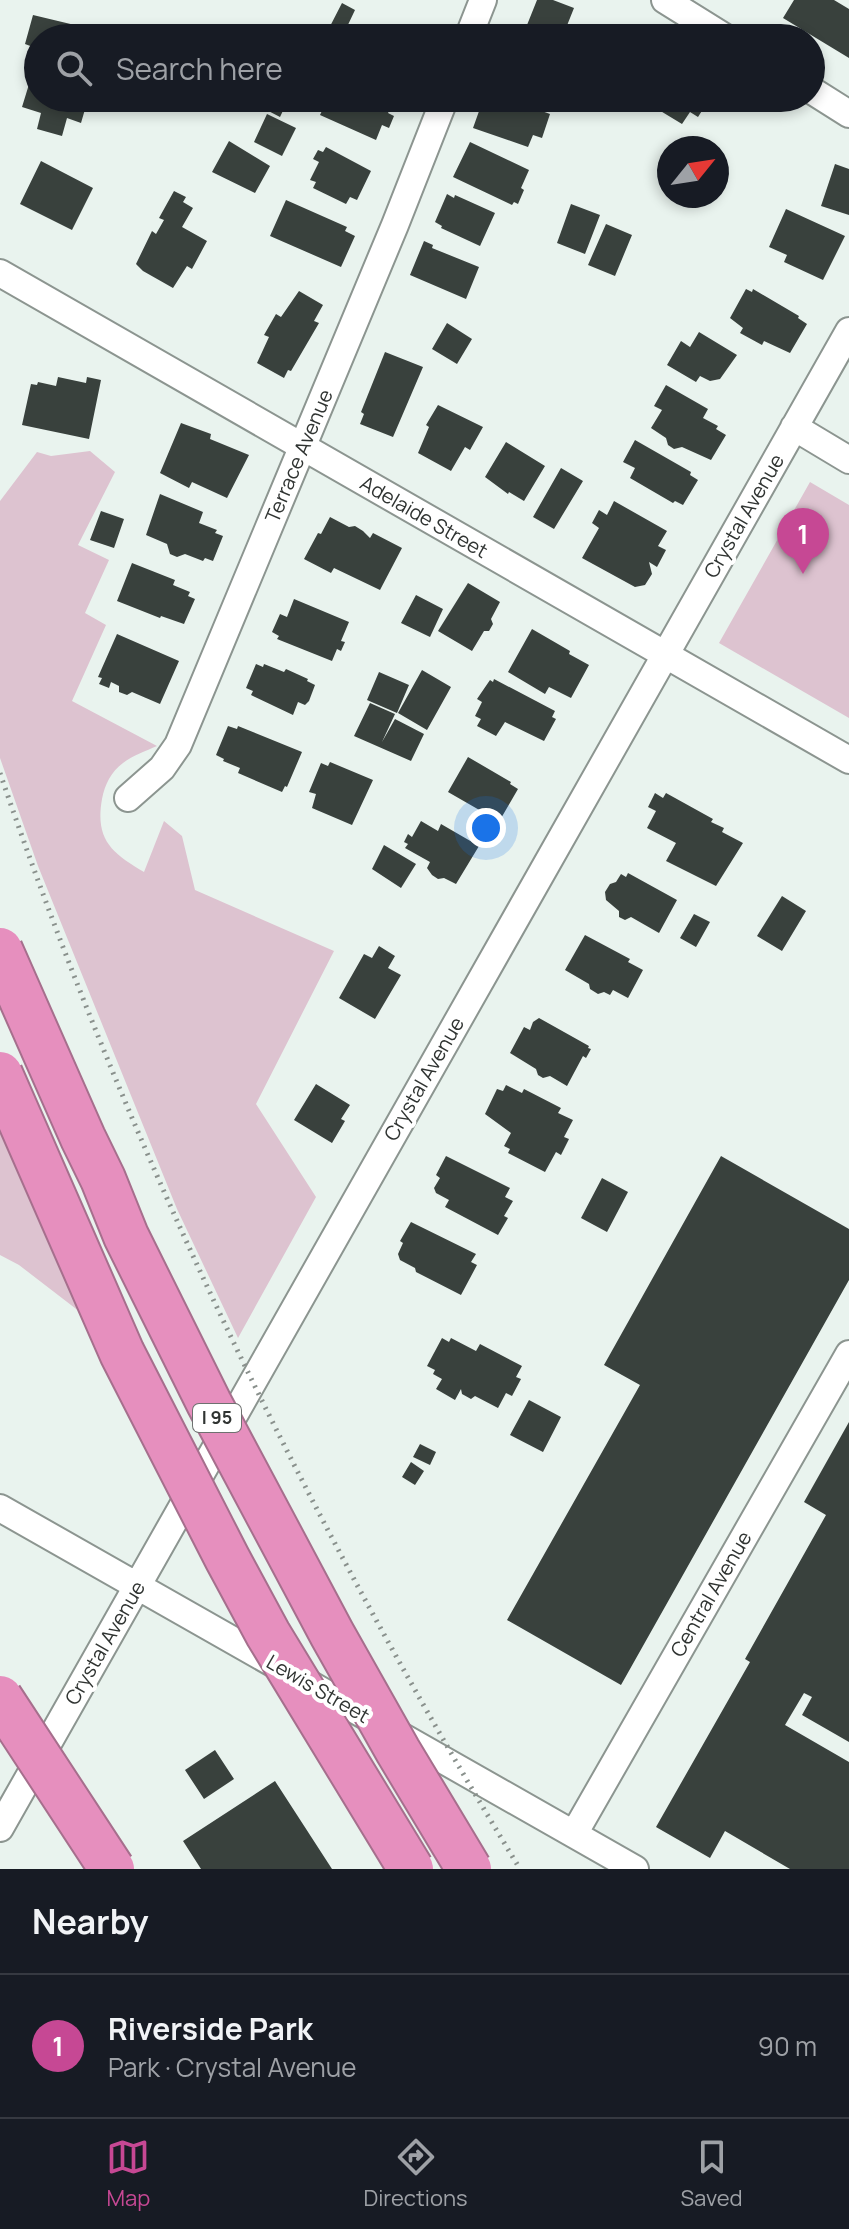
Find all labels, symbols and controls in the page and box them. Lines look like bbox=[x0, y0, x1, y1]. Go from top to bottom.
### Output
search box bbox=[24, 24, 825, 112]
icon: search bbox=[52, 46, 96, 90]
text: Search here bbox=[116, 48, 283, 89]
north arrow bbox=[657, 136, 729, 208]
street label: Terrace Avenue bbox=[258, 385, 339, 526]
street label: Crystal Avenue bbox=[697, 449, 790, 583]
street label: Adelaide Street bbox=[356, 469, 493, 564]
pin: 1 bbox=[777, 508, 829, 574]
your location bbox=[466, 808, 506, 848]
street label: Crystal Avenue bbox=[377, 1012, 470, 1146]
road number: I 95 bbox=[193, 1404, 241, 1432]
street label: Central Avenue bbox=[664, 1526, 757, 1661]
street label: Crystal Avenue bbox=[58, 1576, 151, 1710]
street label: Lewis Street bbox=[262, 1648, 375, 1729]
text: Nearby bbox=[32, 1898, 148, 1944]
text: Riverside Park bbox=[108, 2008, 313, 2049]
text: 1 bbox=[52, 2028, 64, 2064]
text: 90 m bbox=[758, 2028, 817, 2064]
text: Park · Crystal Avenue bbox=[108, 2049, 356, 2085]
tab: Map bbox=[106, 2135, 150, 2213]
tab: Directions bbox=[363, 2135, 468, 2213]
tab: Saved bbox=[681, 2135, 743, 2213]

